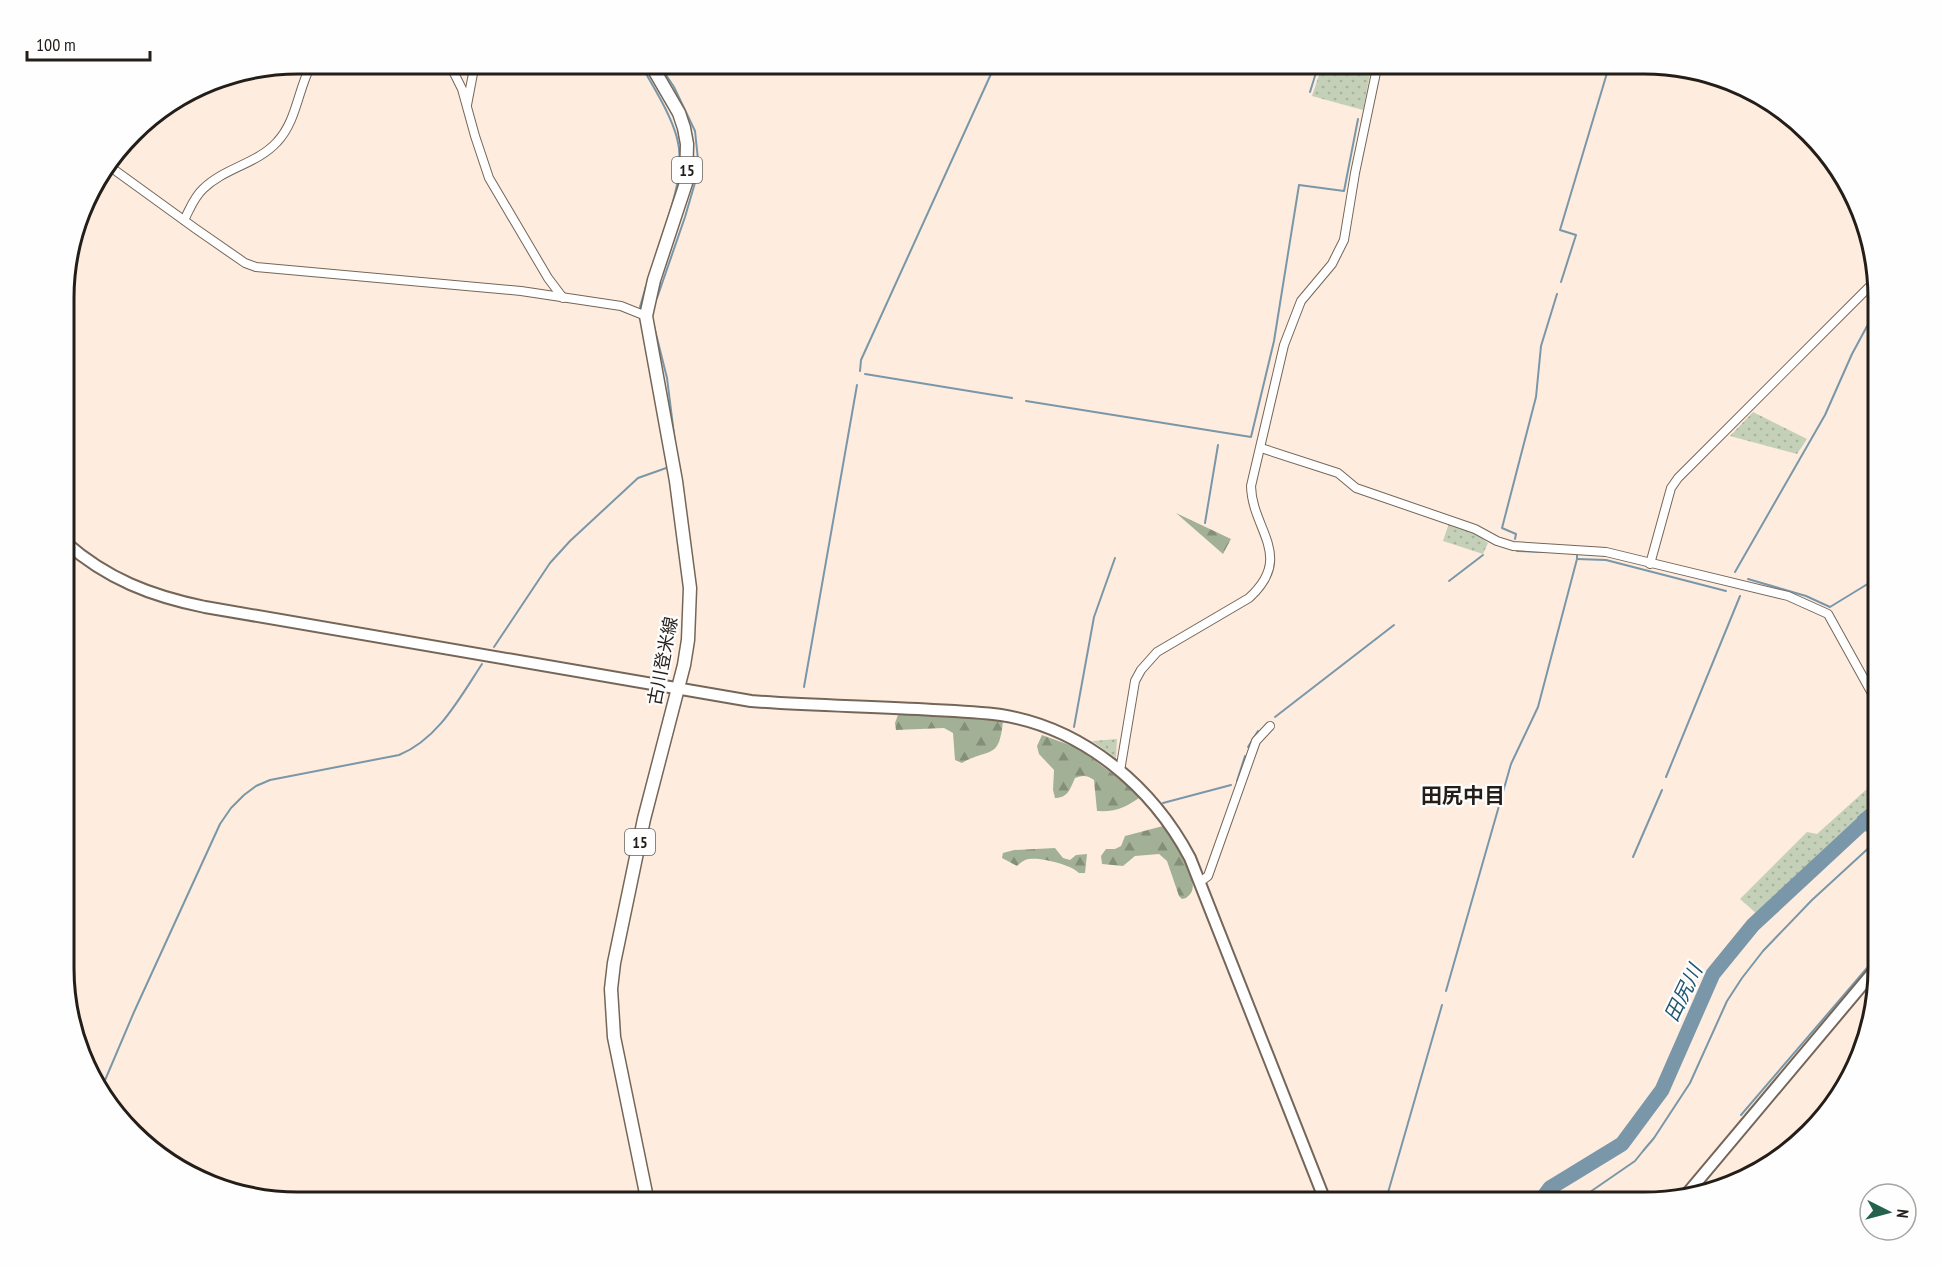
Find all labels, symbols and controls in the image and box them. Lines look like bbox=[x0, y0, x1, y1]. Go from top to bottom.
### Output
scale bar bbox=[27, 24, 150, 62]
text: 100 m bbox=[36, 33, 76, 56]
road number: 15 bbox=[672, 157, 702, 183]
street label: 古川登米線 bbox=[643, 615, 682, 707]
district label: 田尻中目 bbox=[1421, 782, 1505, 809]
road number: 15 bbox=[625, 829, 655, 855]
water label: 田尻川 bbox=[1658, 959, 1709, 1026]
north arrow bbox=[1858, 1182, 1918, 1242]
text: N bbox=[1893, 1208, 1913, 1219]

